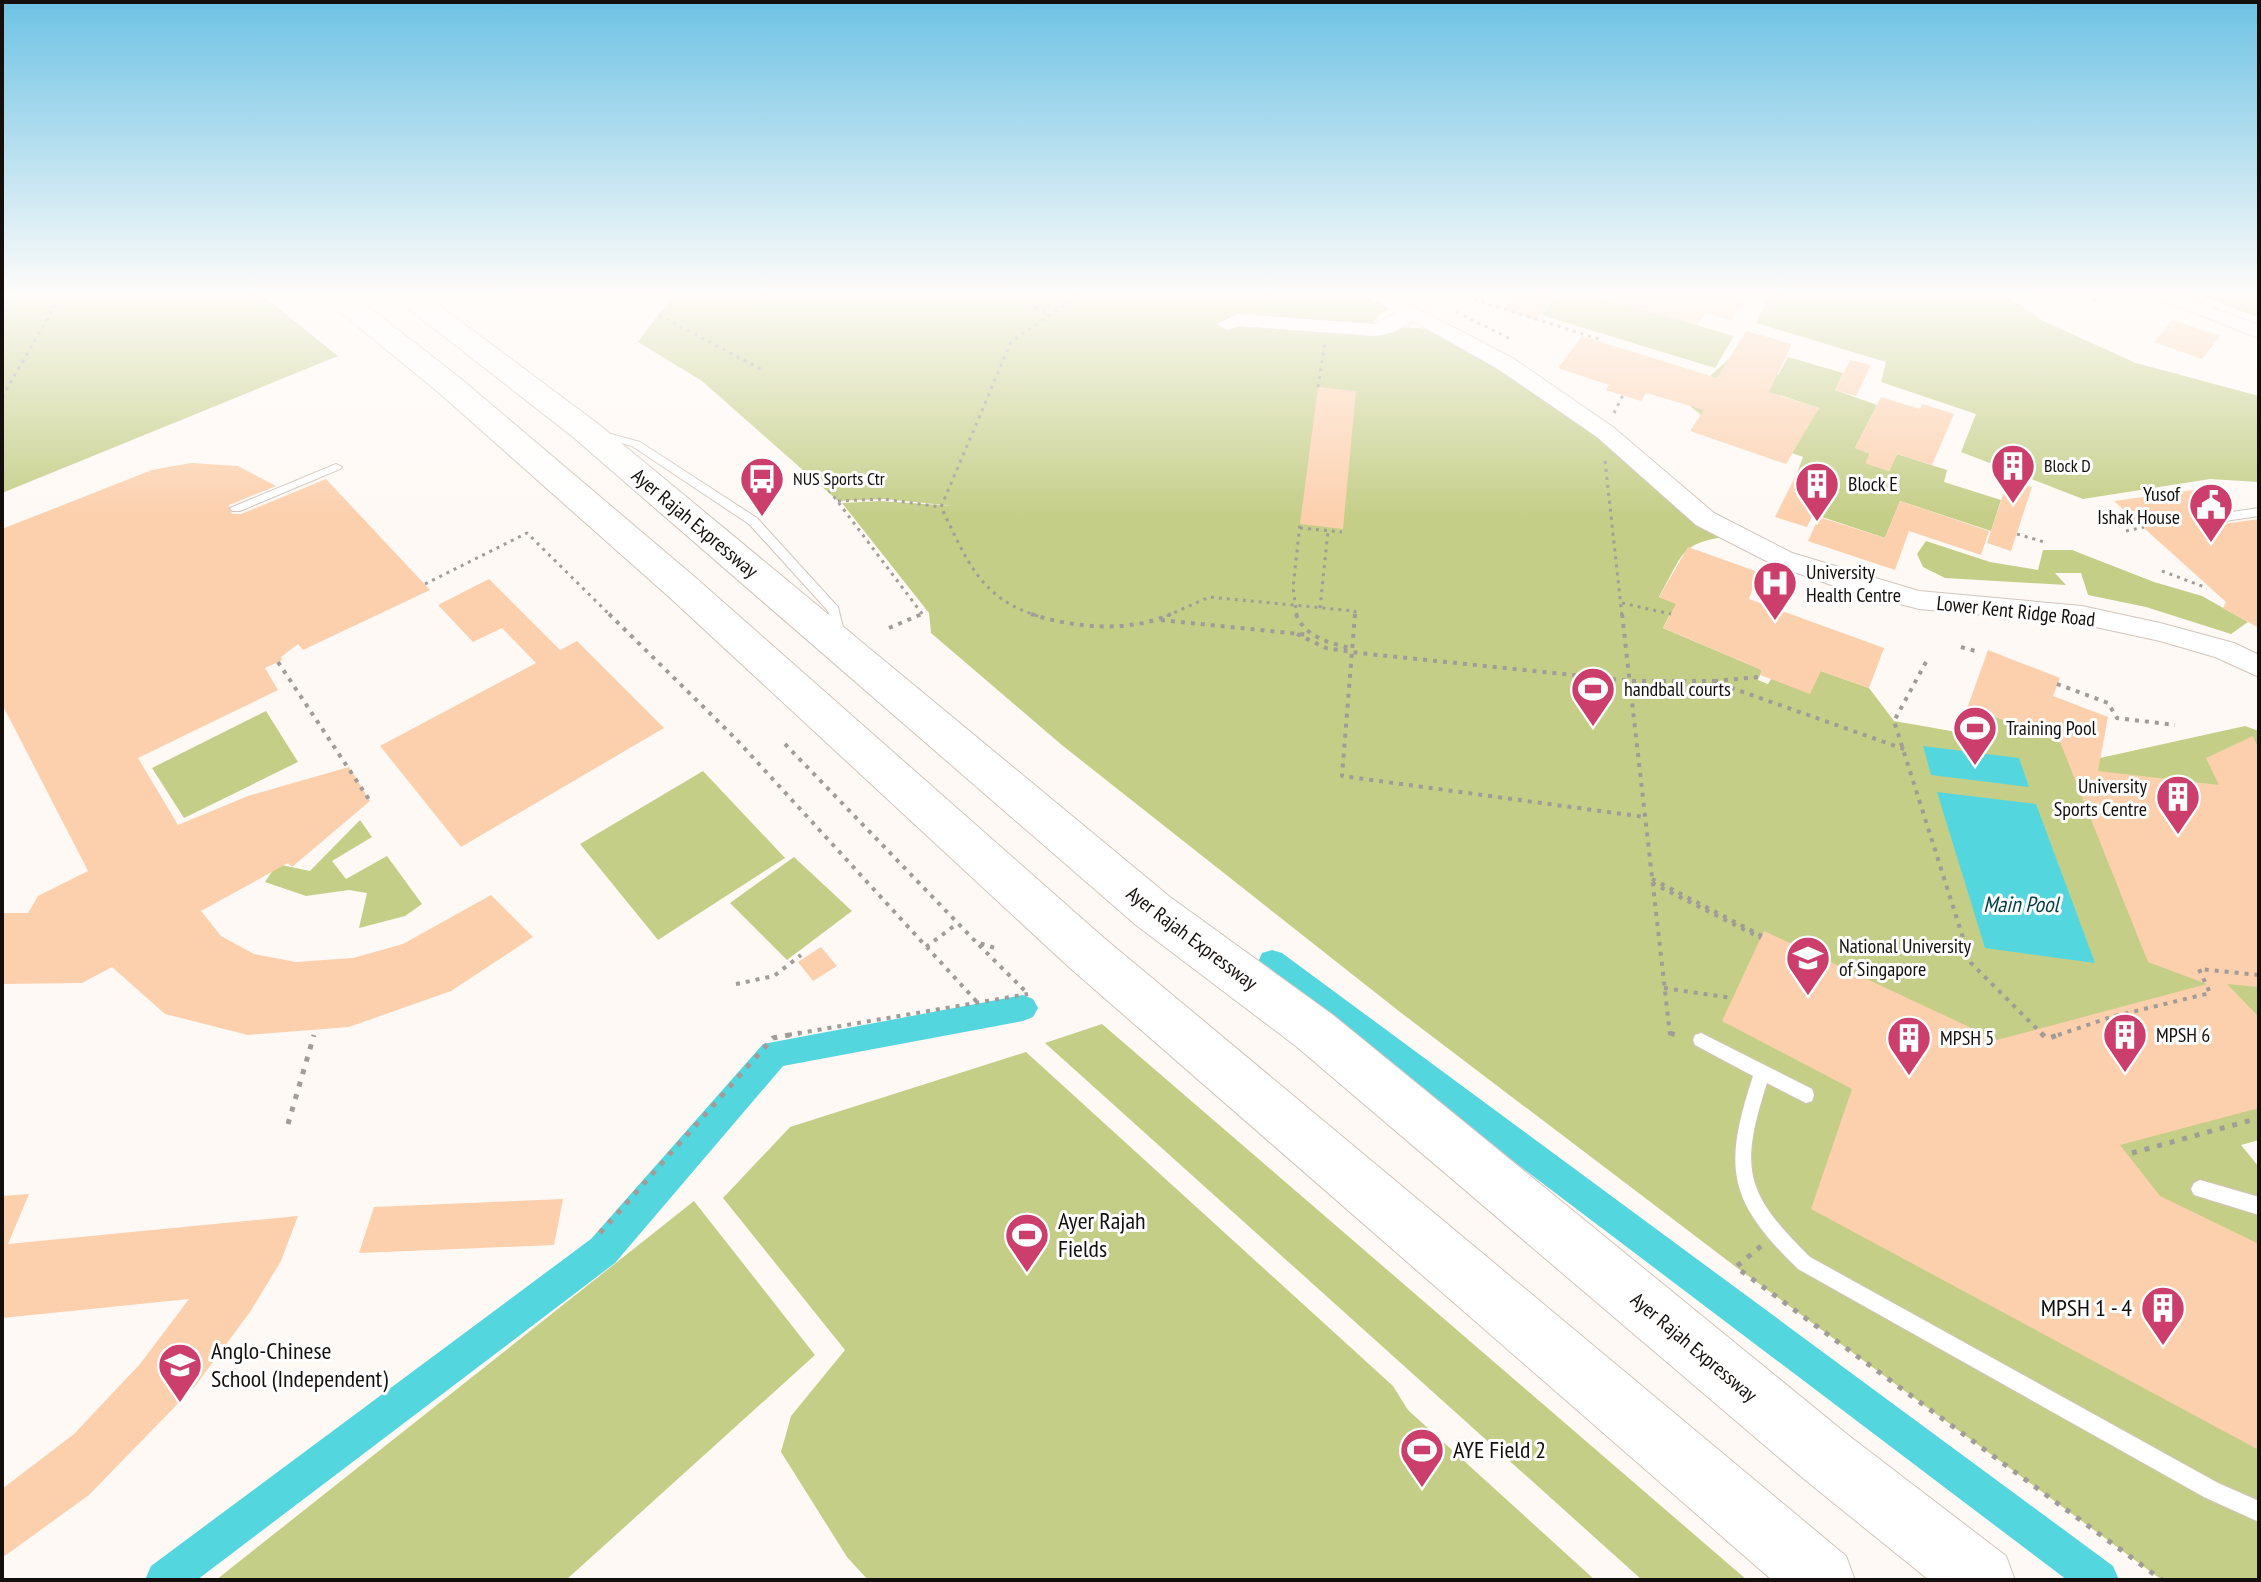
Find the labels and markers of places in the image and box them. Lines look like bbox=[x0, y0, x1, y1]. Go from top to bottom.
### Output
building icon: Block D bbox=[1989, 442, 2037, 505]
place label: Block D bbox=[2044, 454, 2091, 477]
bus stop icon: NUS Sports Ctr bbox=[738, 455, 786, 518]
building icon: Block E bbox=[1793, 460, 1841, 523]
place label: NUS Sports Ctr bbox=[793, 467, 885, 490]
place label: Block E bbox=[1848, 471, 1898, 497]
place label: Yusof Ishak House bbox=[2097, 481, 2181, 530]
public building icon: Yusof Ishak House bbox=[2187, 481, 2235, 544]
hospital icon: University Health Centre bbox=[1751, 559, 1799, 622]
place label: University Health Centre bbox=[1806, 559, 1901, 608]
sports icon: handball courts bbox=[1569, 665, 1617, 728]
place label: handball courts bbox=[1624, 676, 1731, 702]
sports icon: Training Pool bbox=[1951, 704, 1999, 767]
place label: Training Pool bbox=[2006, 715, 2097, 741]
place label: University Sports Centre bbox=[2054, 773, 2147, 822]
building icon: University Sports Centre bbox=[2154, 773, 2202, 836]
place label: National University of Singapore bbox=[1839, 933, 1971, 982]
school or university icon: National University of Singapore bbox=[1784, 934, 1832, 997]
building icon: MPSH 6 bbox=[2101, 1011, 2149, 1074]
building icon: MPSH 5 bbox=[1885, 1014, 1933, 1077]
place label: MPSH 6 bbox=[2156, 1022, 2210, 1048]
place label: MPSH 5 bbox=[1940, 1025, 1994, 1051]
place label: Ayer Rajah Fields bbox=[1058, 1205, 1146, 1264]
sports icon: Ayer Rajah Fields bbox=[1003, 1211, 1051, 1274]
building icon: MPSH 1 - 4 bbox=[2139, 1284, 2187, 1347]
place label: MPSH 1 - 4 bbox=[2041, 1292, 2132, 1323]
place label: Anglo-Chinese School (Independent) bbox=[211, 1335, 388, 1394]
school or university icon: Anglo-Chinese School (Independent) bbox=[156, 1341, 204, 1404]
sports icon: AYE Field 2 bbox=[1398, 1426, 1446, 1489]
place label: AYE Field 2 bbox=[1453, 1434, 1546, 1465]

